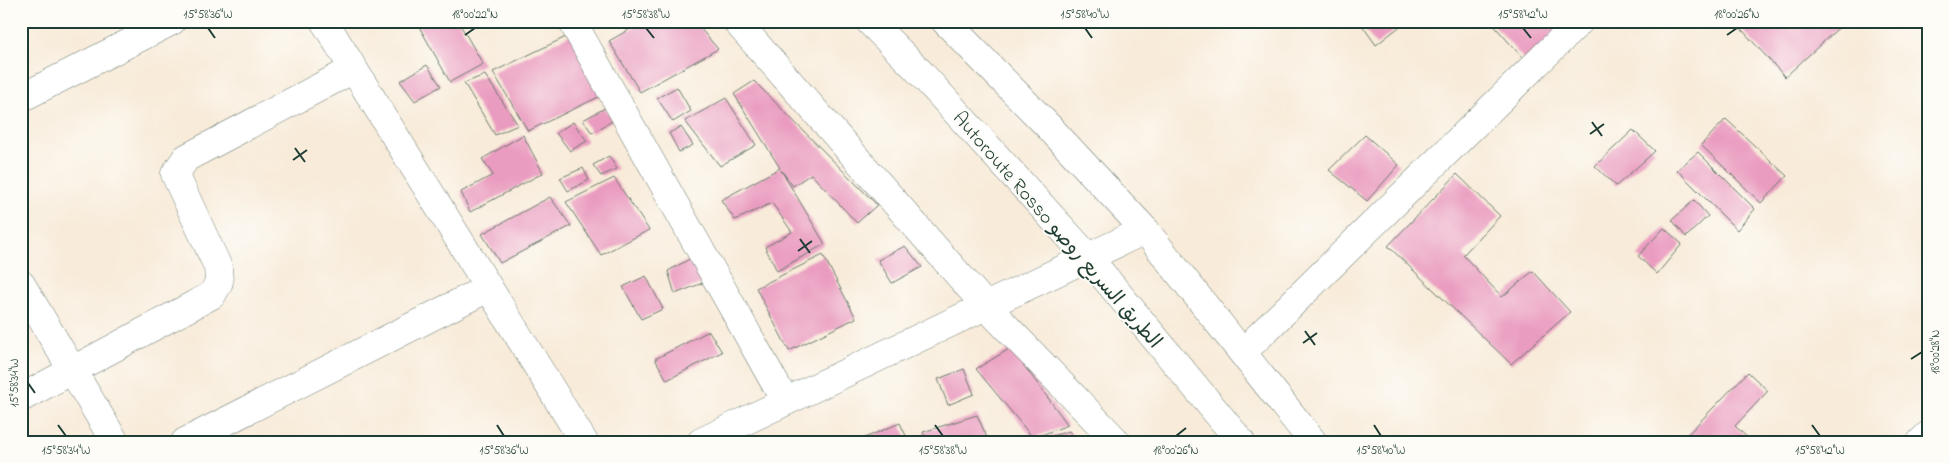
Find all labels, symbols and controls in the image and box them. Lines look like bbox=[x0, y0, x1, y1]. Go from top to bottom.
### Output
text: 15°58'36"W bbox=[184, 6, 232, 24]
text: 18°00'22"N bbox=[452, 6, 498, 24]
text: 15°58'38"W bbox=[622, 6, 670, 24]
text: 15°58'40"W bbox=[1061, 6, 1109, 24]
text: 15°58'42"W bbox=[1498, 6, 1548, 24]
text: 18°00'26"N bbox=[1714, 6, 1760, 24]
street label: Autoroute Rosso الطريق السريع روصو bbox=[945, 106, 1167, 356]
text: 18°00'28"N bbox=[1927, 330, 1945, 374]
text: 15°58'34"W bbox=[6, 359, 24, 407]
text: 15°58'34"W bbox=[42, 442, 90, 460]
text: 15°58'36"W bbox=[480, 442, 528, 460]
text: 15°58'38"W bbox=[919, 442, 967, 460]
text: 18°00'26"N bbox=[1153, 442, 1199, 460]
text: 15°58'40"W bbox=[1357, 442, 1405, 460]
text: 15°58'42"W bbox=[1795, 442, 1845, 460]

